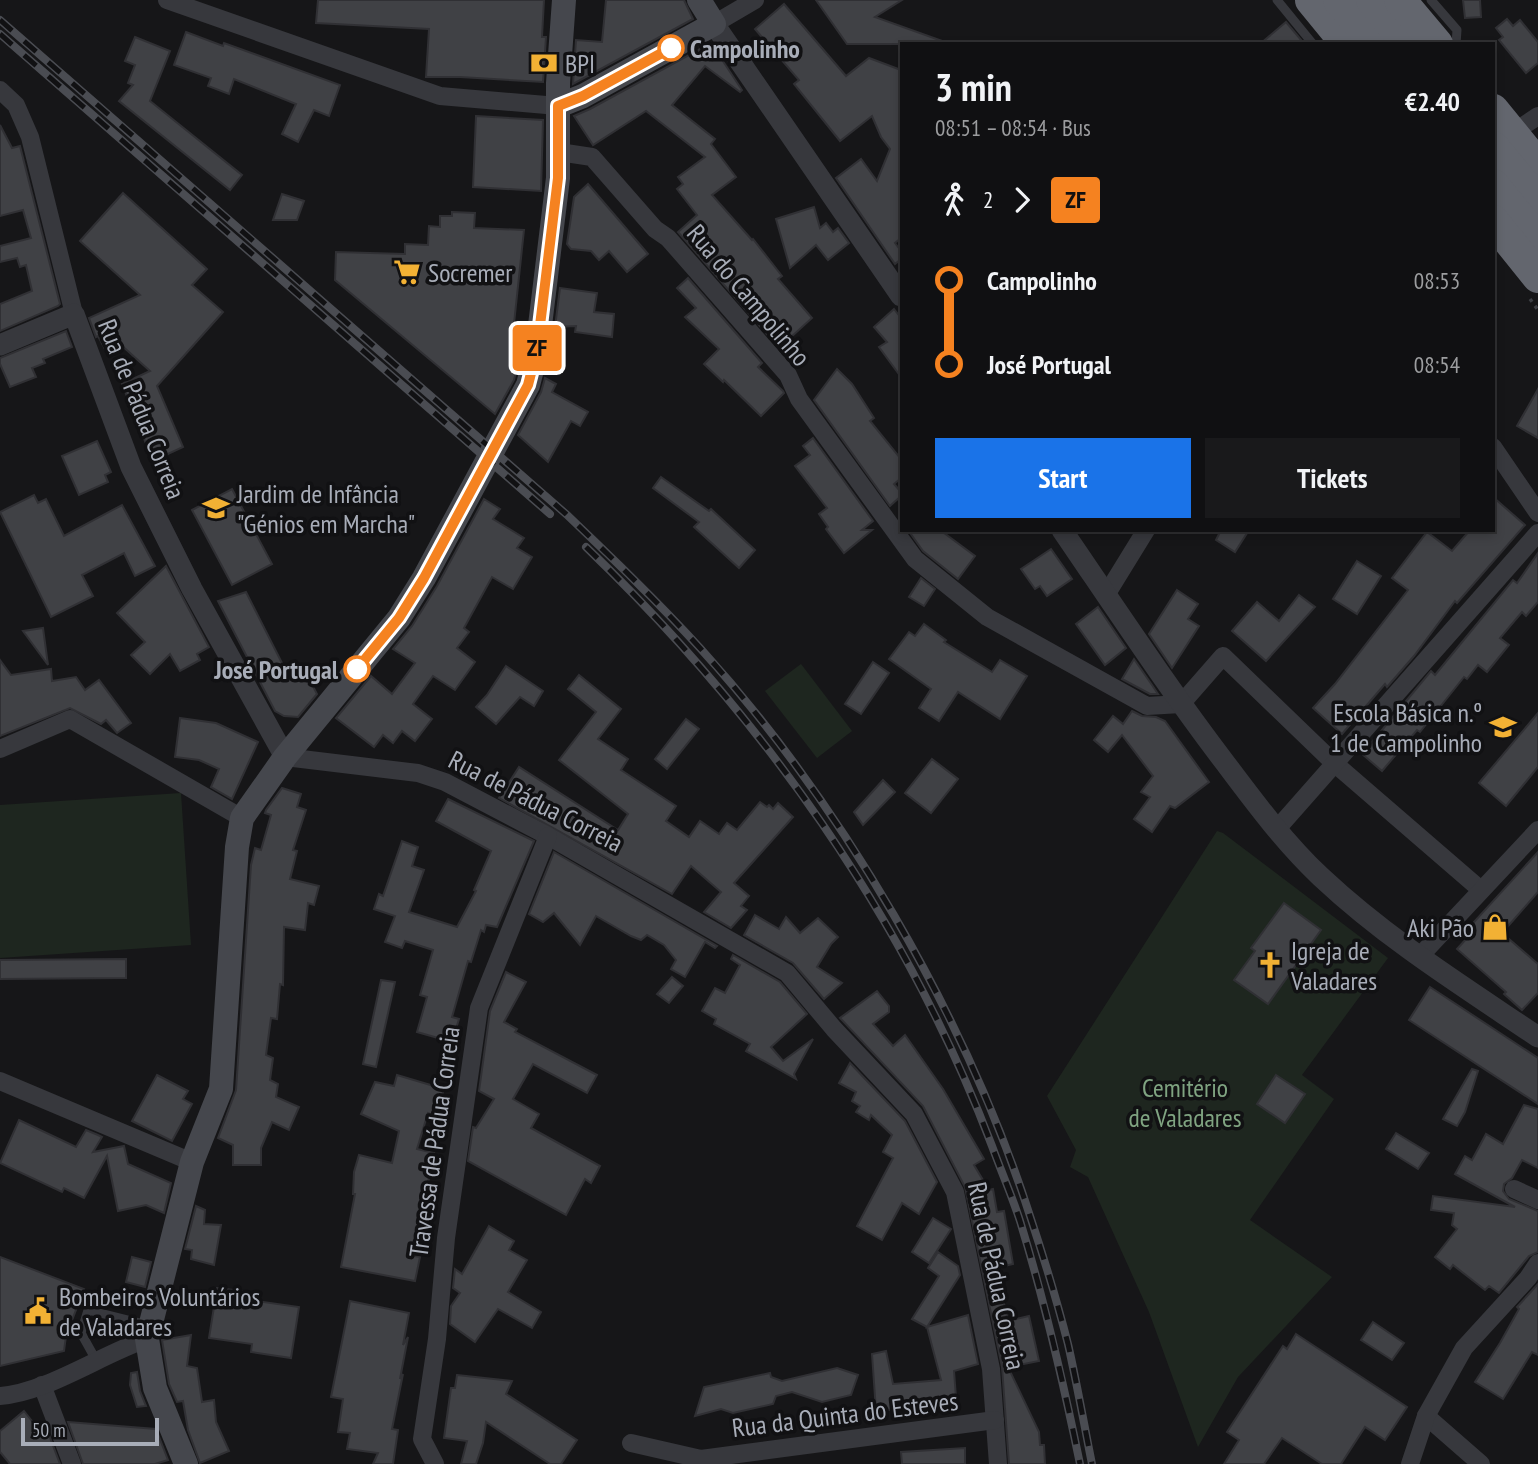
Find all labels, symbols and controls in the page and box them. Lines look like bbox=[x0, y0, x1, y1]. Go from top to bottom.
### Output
place label: Campolinho bbox=[690, 32, 800, 65]
marker: Campolinho bbox=[658, 35, 684, 61]
place label: BPI bbox=[565, 47, 595, 80]
bank icon: BPI bbox=[529, 48, 559, 78]
text: 3 min bbox=[935, 62, 1012, 111]
text: €2.40 bbox=[1405, 85, 1460, 118]
text: 08:51 – 08:54 · Bus bbox=[935, 113, 1091, 142]
icon: walk bbox=[935, 181, 973, 219]
icon: forward bbox=[1003, 181, 1041, 219]
text: ZF bbox=[1065, 184, 1086, 215]
text: 2 bbox=[983, 185, 993, 214]
street label: Rua do Campolinho bbox=[680, 217, 818, 373]
place label: Socremer bbox=[428, 256, 512, 289]
supermarket icon: Socremer bbox=[392, 257, 422, 287]
text: Campolinho bbox=[987, 264, 1097, 297]
text: 08:53 bbox=[1414, 266, 1460, 295]
street label: Rua de Pádua Correia bbox=[91, 314, 193, 504]
line badge: ZF bbox=[505, 325, 568, 371]
text: ZF bbox=[527, 332, 547, 363]
text: José Portugal bbox=[987, 348, 1111, 381]
text: 08:54 bbox=[1414, 350, 1460, 379]
button: Start bbox=[935, 438, 1191, 518]
button: Tickets bbox=[1205, 438, 1460, 518]
place label: Jardim de Infância "Génios em Marcha" bbox=[236, 477, 415, 540]
school or university icon: Jardim de Infância "Génios em Marcha" bbox=[201, 493, 231, 523]
place label: José Portugal bbox=[213, 653, 339, 686]
marker: José Portugal bbox=[344, 656, 370, 682]
place label: Escola Básica n.º 1 de Campolinho bbox=[1330, 696, 1482, 759]
school or university icon: Escola Básica n.º 1 de Campolinho bbox=[1488, 712, 1518, 742]
street label: Rua de Pádua Correia bbox=[443, 743, 629, 859]
place label: Aki Pão bbox=[1407, 911, 1474, 944]
shop icon: Aki Pão bbox=[1480, 912, 1510, 942]
place label: Igreja de Valadares bbox=[1290, 934, 1377, 997]
church icon: Igreja de Valadares bbox=[1255, 950, 1285, 980]
street label: Travessa de Pádua Correia bbox=[401, 1024, 467, 1260]
park label: Cemitério de Valadares bbox=[1128, 1071, 1242, 1134]
street label: Rua de Pádua Correia bbox=[961, 1179, 1033, 1373]
place label: Bombeiros Voluntários de Valadares bbox=[59, 1280, 260, 1343]
public building icon: Bombeiros Voluntários de Valadares bbox=[23, 1296, 53, 1326]
street label: Rua da Quinta do Esteves bbox=[730, 1384, 960, 1444]
scale bar bbox=[21, 1415, 159, 1447]
text: 50 m bbox=[32, 1418, 66, 1442]

